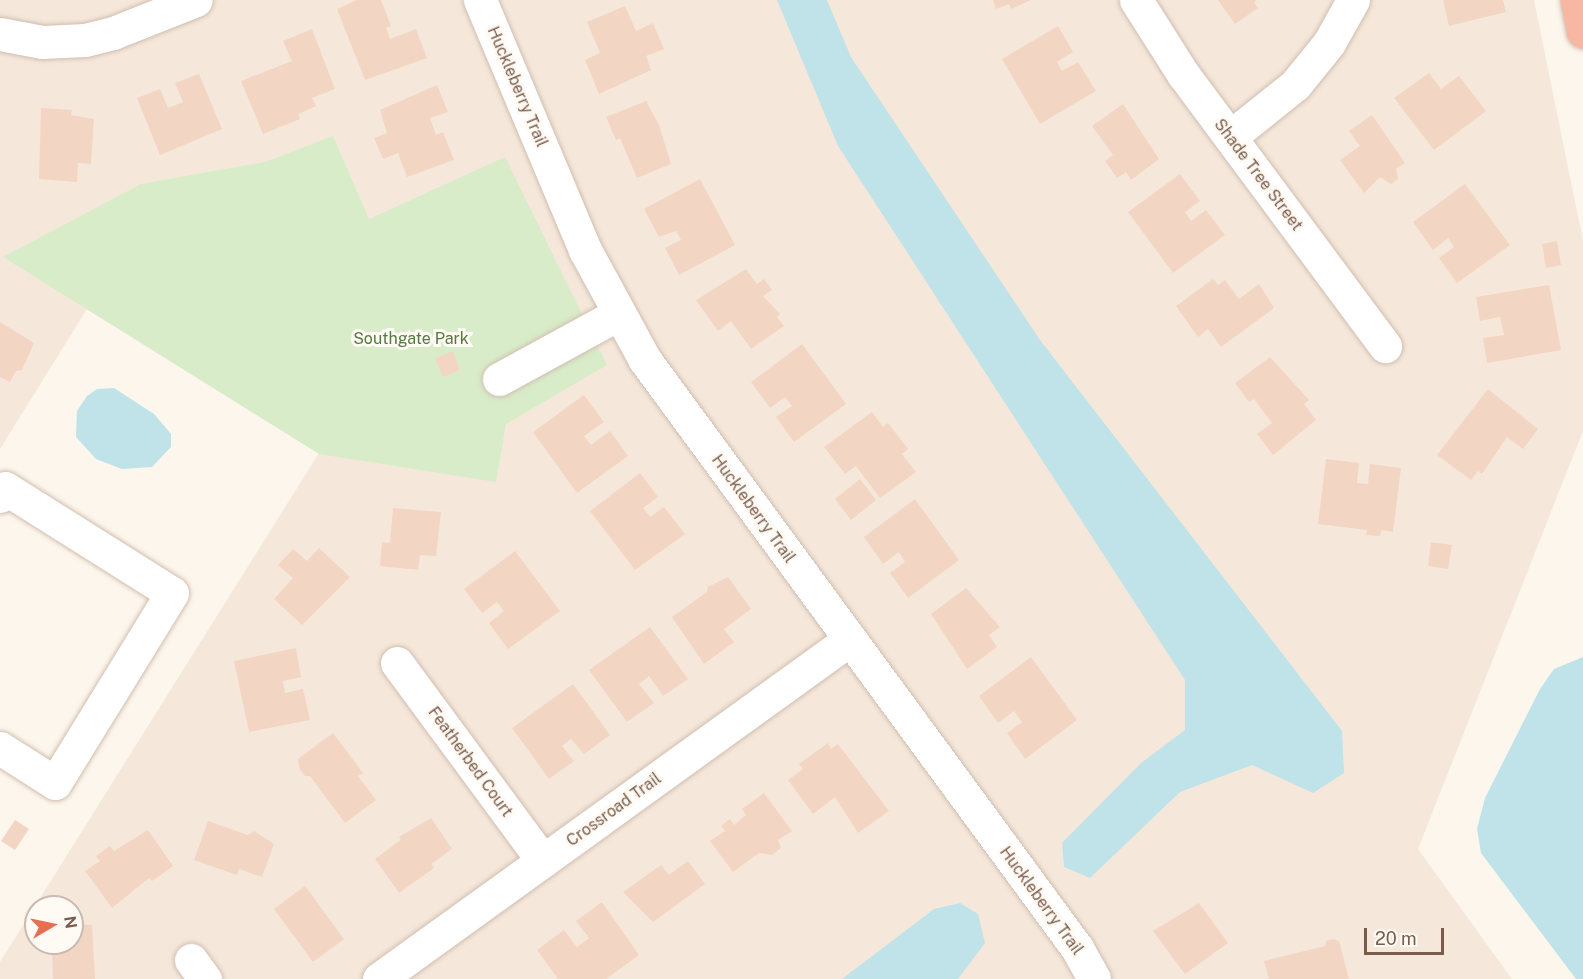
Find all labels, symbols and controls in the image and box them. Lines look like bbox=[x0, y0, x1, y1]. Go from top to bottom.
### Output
street label: Huckleberry Trail bbox=[483, 24, 551, 150]
street label: Shade Tree Street bbox=[1210, 115, 1306, 235]
park label: Southgate Park bbox=[353, 329, 469, 349]
street label: Huckleberry Trail bbox=[707, 451, 799, 567]
street label: Featherbed Court bbox=[424, 703, 516, 821]
street label: Crossroad Trail bbox=[563, 769, 665, 851]
street label: Huckleberry Trail bbox=[995, 843, 1087, 959]
north arrow bbox=[24, 895, 84, 955]
text: N bbox=[60, 915, 81, 930]
scale bar bbox=[1367, 916, 1446, 954]
text: 20 m bbox=[1375, 928, 1417, 949]

